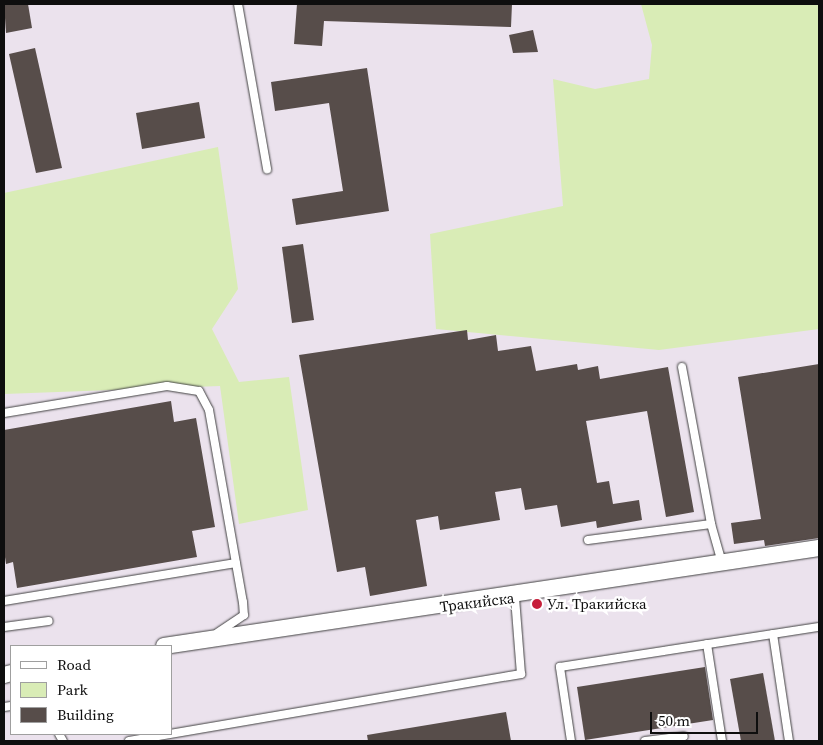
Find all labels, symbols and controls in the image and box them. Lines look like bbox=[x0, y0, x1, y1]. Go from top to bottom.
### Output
street label: Тракийска bbox=[439, 589, 515, 615]
place label: Ул. Тракийска bbox=[547, 595, 647, 613]
marker: Ул. Тракийска bbox=[531, 598, 543, 610]
legend bbox=[10, 645, 172, 735]
text: Road bbox=[57, 654, 91, 675]
text: Park bbox=[57, 679, 88, 700]
scale bar bbox=[653, 702, 760, 734]
text: Building bbox=[57, 704, 114, 725]
text: 50 m bbox=[658, 710, 690, 731]

